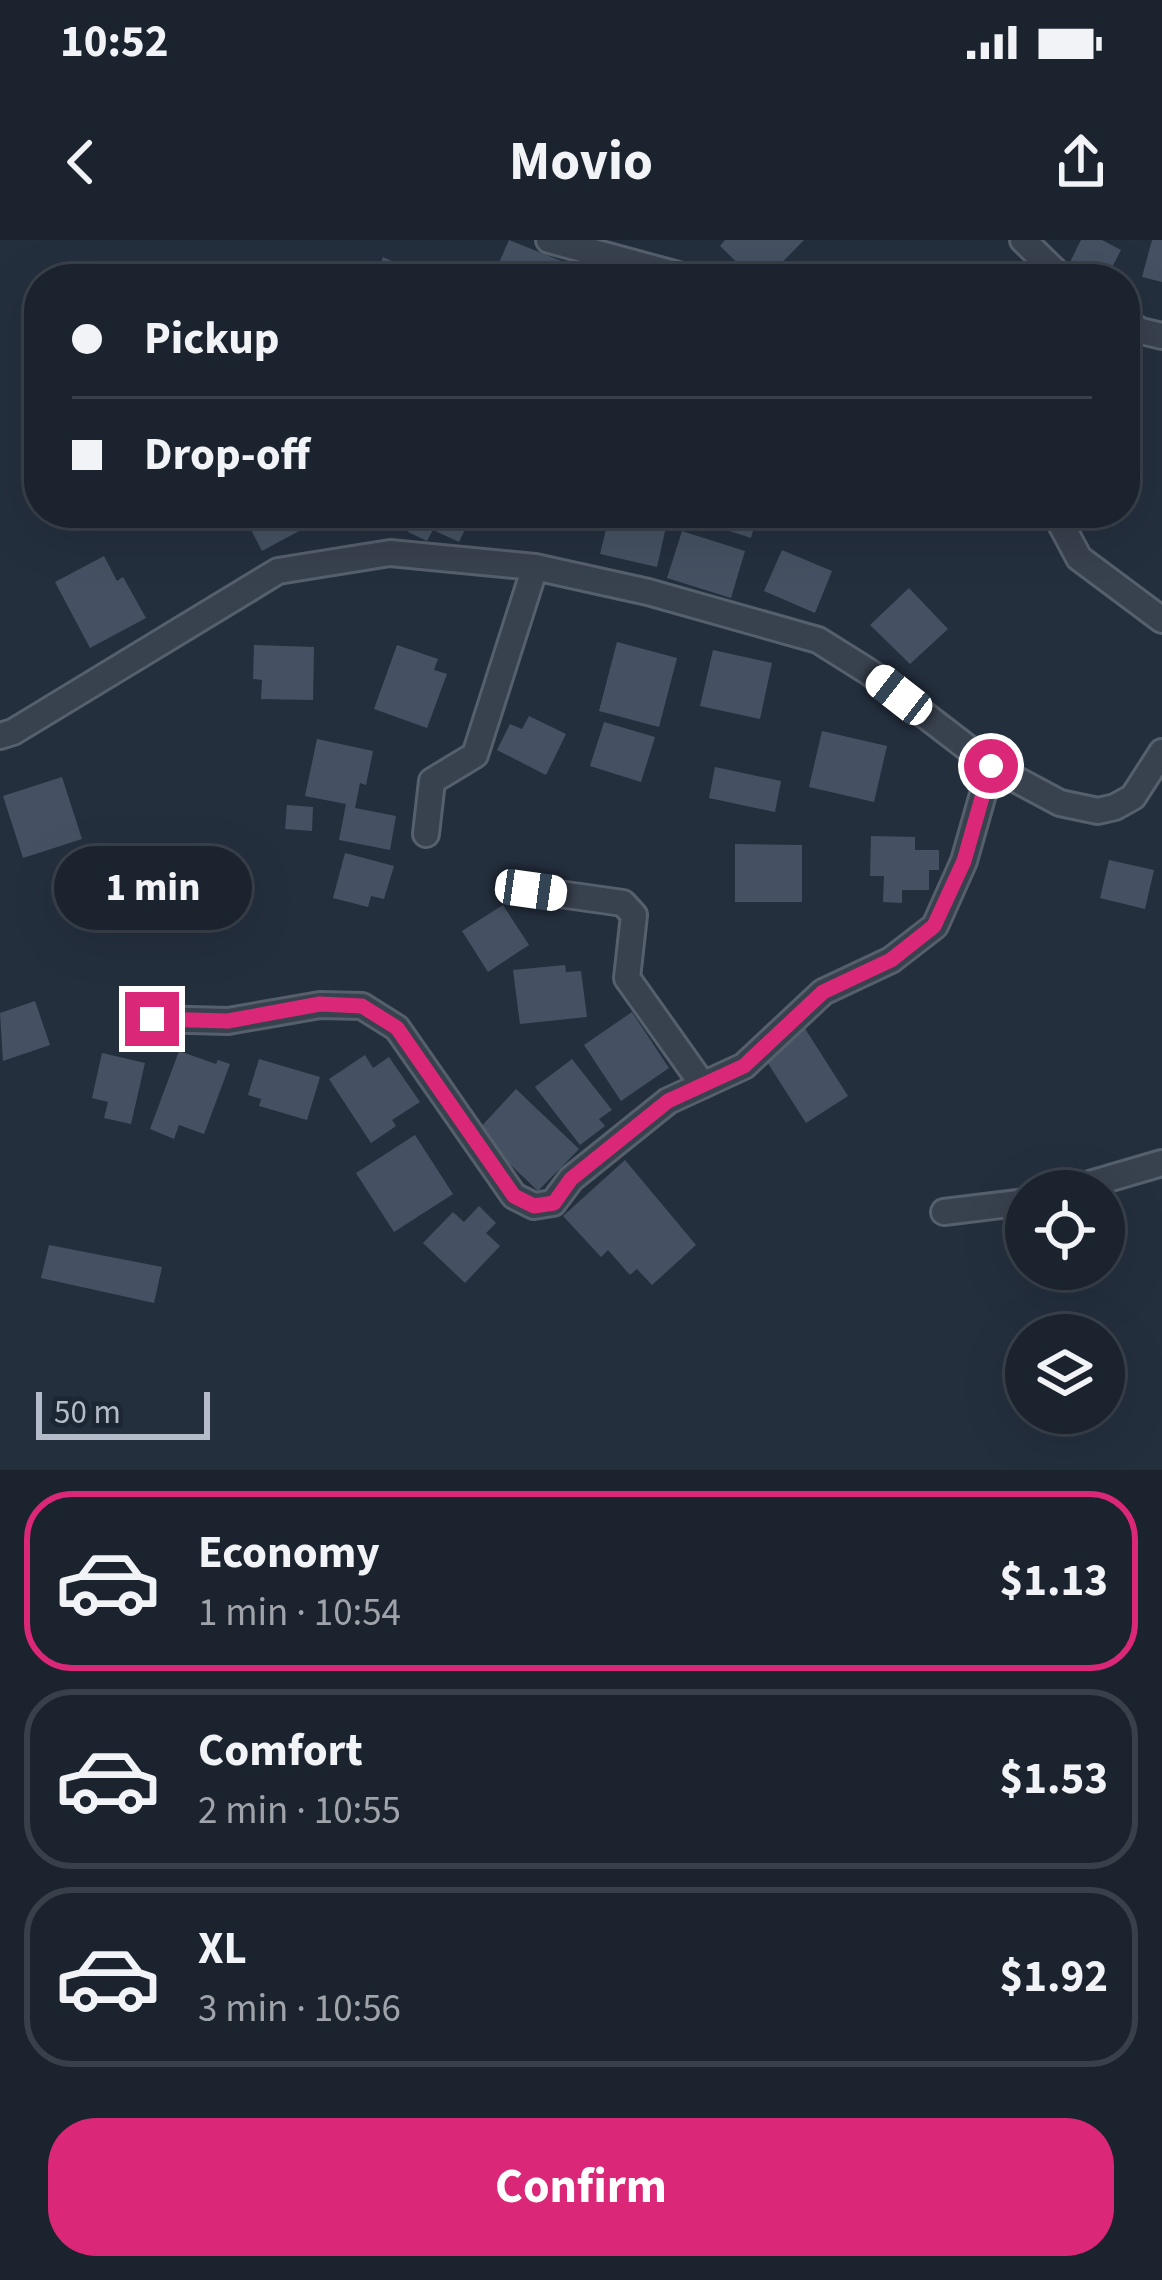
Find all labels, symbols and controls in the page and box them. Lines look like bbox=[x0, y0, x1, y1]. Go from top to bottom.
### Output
text: 10:52 bbox=[60, 10, 169, 74]
text: Movio bbox=[509, 124, 653, 201]
icon: back bbox=[48, 129, 114, 195]
icon: share bbox=[1048, 129, 1114, 195]
text: Pickup bbox=[144, 307, 280, 371]
text: Drop-off bbox=[144, 423, 310, 487]
car bbox=[860, 659, 938, 731]
route start bbox=[964, 739, 1018, 793]
callout: 1 min bbox=[53, 845, 251, 929]
text: 1 min bbox=[106, 860, 200, 916]
car bbox=[493, 867, 569, 913]
route end bbox=[125, 992, 179, 1046]
map controls bbox=[1005, 1170, 1125, 1434]
button: locate bbox=[1005, 1170, 1125, 1290]
button: layers bbox=[1005, 1314, 1125, 1434]
scale bar bbox=[36, 1386, 210, 1439]
text: 50 m bbox=[54, 1389, 121, 1436]
text: Economy bbox=[198, 1521, 380, 1585]
icon: car bbox=[54, 1527, 162, 1635]
text: $1.13 bbox=[999, 1549, 1108, 1613]
text: 1 min · 10:54 bbox=[198, 1585, 401, 1641]
text: Comfort bbox=[198, 1719, 363, 1783]
icon: car bbox=[54, 1725, 162, 1833]
text: $1.53 bbox=[999, 1747, 1108, 1811]
text: 2 min · 10:55 bbox=[198, 1783, 401, 1839]
text: XL bbox=[198, 1917, 247, 1981]
icon: car bbox=[54, 1923, 162, 2031]
text: $1.92 bbox=[999, 1945, 1108, 2009]
text: 3 min · 10:56 bbox=[198, 1981, 401, 2037]
button: Confirm bbox=[48, 2118, 1114, 2256]

